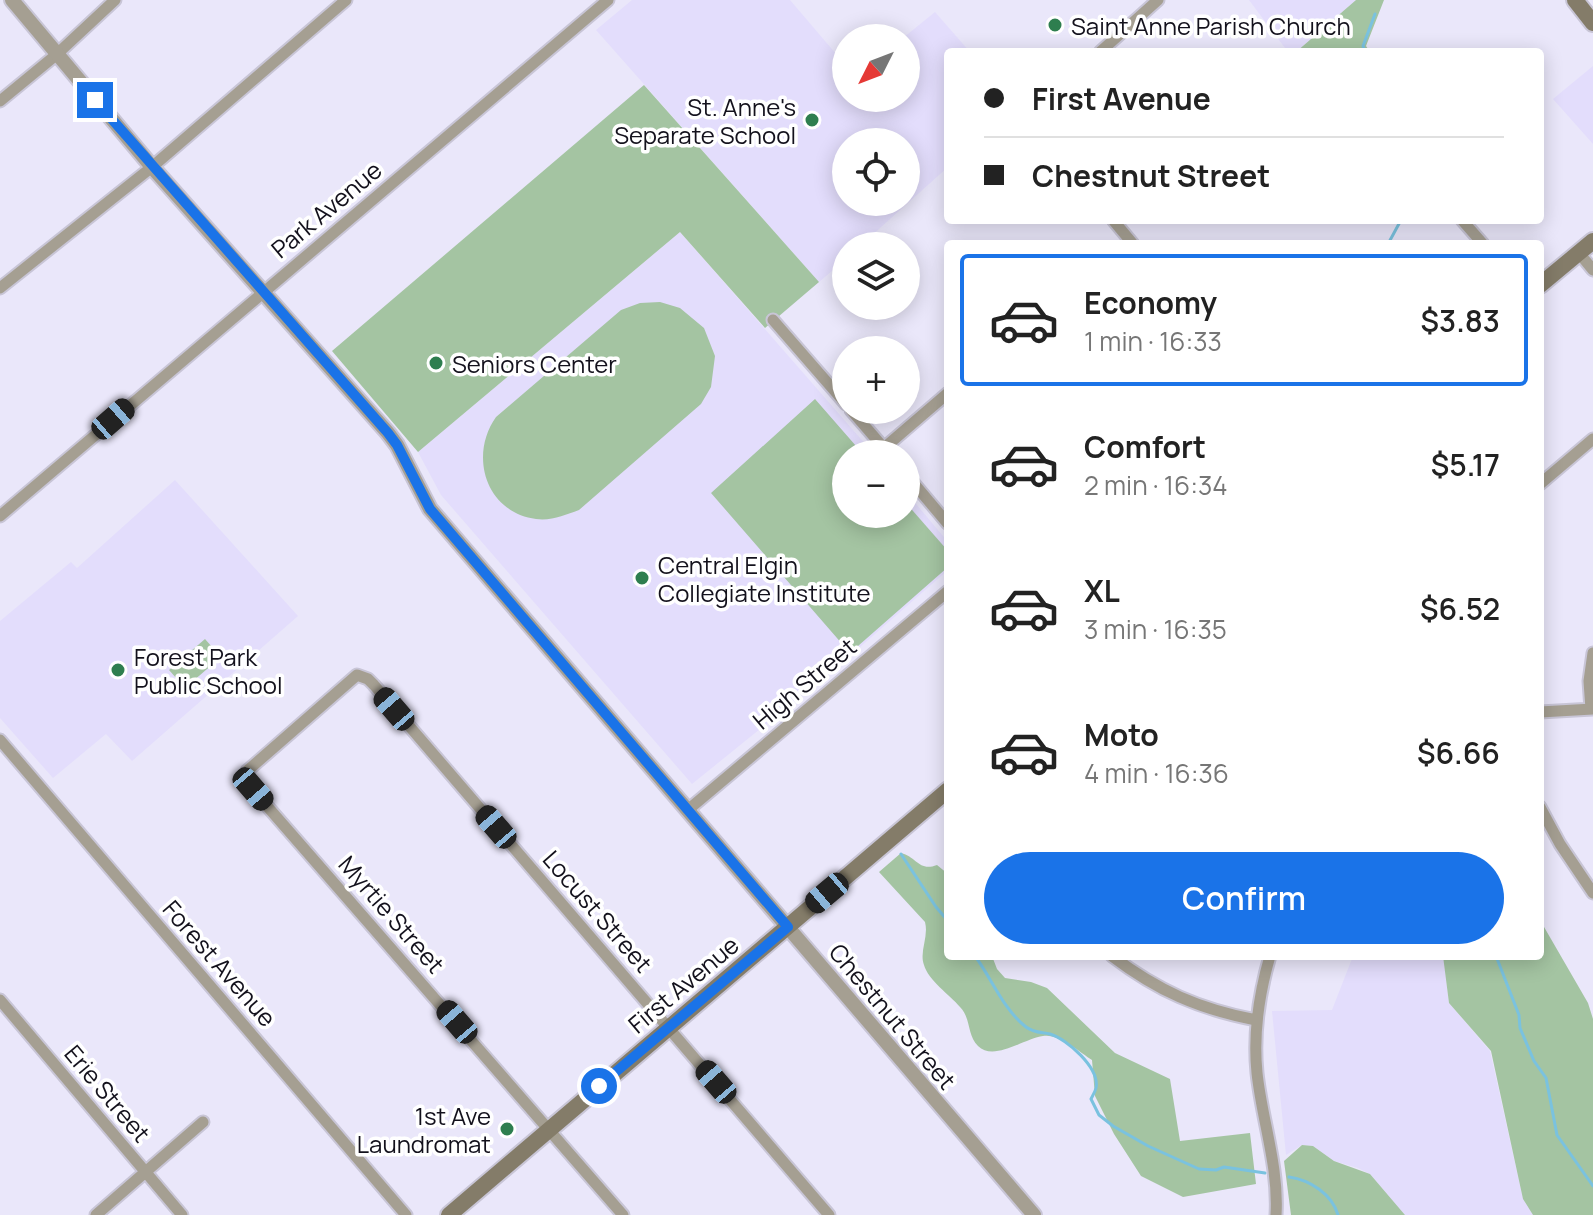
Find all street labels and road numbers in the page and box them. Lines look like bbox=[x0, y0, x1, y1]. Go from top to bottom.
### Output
street label: Park Avenue bbox=[264, 153, 388, 265]
street label: High Street bbox=[745, 630, 863, 736]
street label: Locust Street bbox=[536, 843, 660, 979]
street label: Myrtie Street bbox=[332, 848, 452, 980]
street label: Forest Avenue bbox=[156, 893, 284, 1033]
street label: First Avenue bbox=[621, 928, 745, 1040]
street label: Chestnut Street bbox=[822, 936, 964, 1096]
street label: Erie Street bbox=[58, 1037, 158, 1149]

